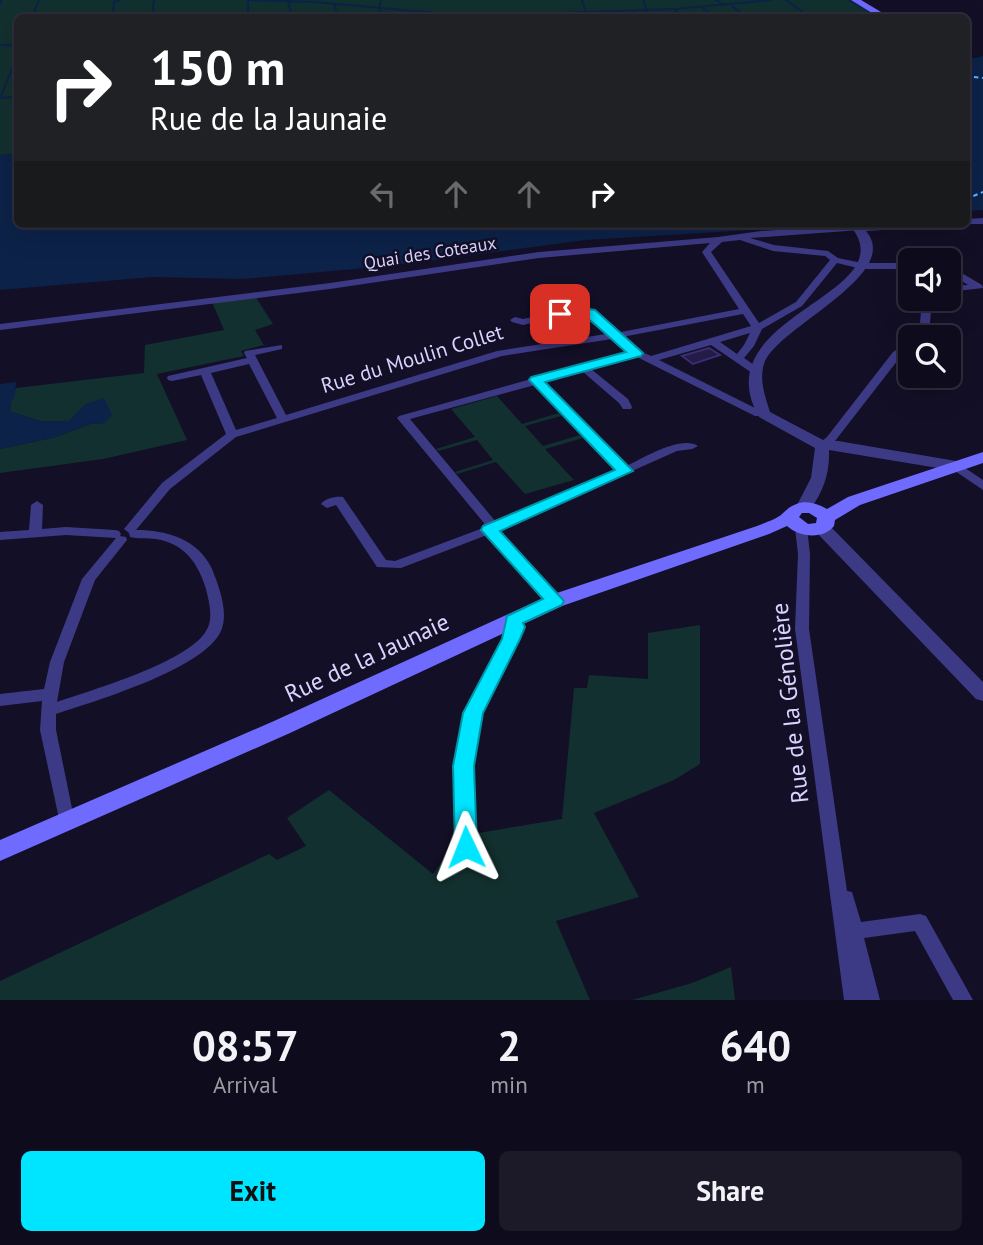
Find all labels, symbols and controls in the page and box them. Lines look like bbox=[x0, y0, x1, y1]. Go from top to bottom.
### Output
text: 150 m bbox=[150, 35, 285, 99]
icon: right bbox=[35, 42, 126, 133]
text: Rue de la Jaunaie bbox=[150, 97, 387, 139]
icon: left bbox=[364, 175, 402, 213]
icon: ahead bbox=[437, 175, 475, 213]
icon: ahead bbox=[510, 175, 548, 213]
icon: right bbox=[583, 175, 621, 213]
street label: Quai des Coteaux bbox=[362, 231, 498, 274]
map controls bbox=[898, 248, 961, 388]
button: sound bbox=[898, 248, 961, 311]
pin bbox=[530, 284, 590, 344]
icon: arrive bbox=[541, 295, 579, 333]
street label: Rue du Moulin Collet bbox=[318, 318, 506, 399]
button: search bbox=[898, 325, 961, 388]
street label: Rue de la Génolière bbox=[764, 601, 815, 805]
street label: Rue de la Jaunaie bbox=[280, 606, 454, 709]
position arrow bbox=[429, 810, 503, 884]
text: 08:57 bbox=[192, 1018, 298, 1073]
text: 2 bbox=[497, 1018, 521, 1073]
text: 640 bbox=[720, 1018, 791, 1073]
text: Arrival bbox=[213, 1070, 277, 1099]
text: min bbox=[490, 1070, 528, 1099]
text: m bbox=[746, 1070, 765, 1099]
button: Exit bbox=[21, 1151, 485, 1231]
button: Share bbox=[499, 1151, 962, 1231]

